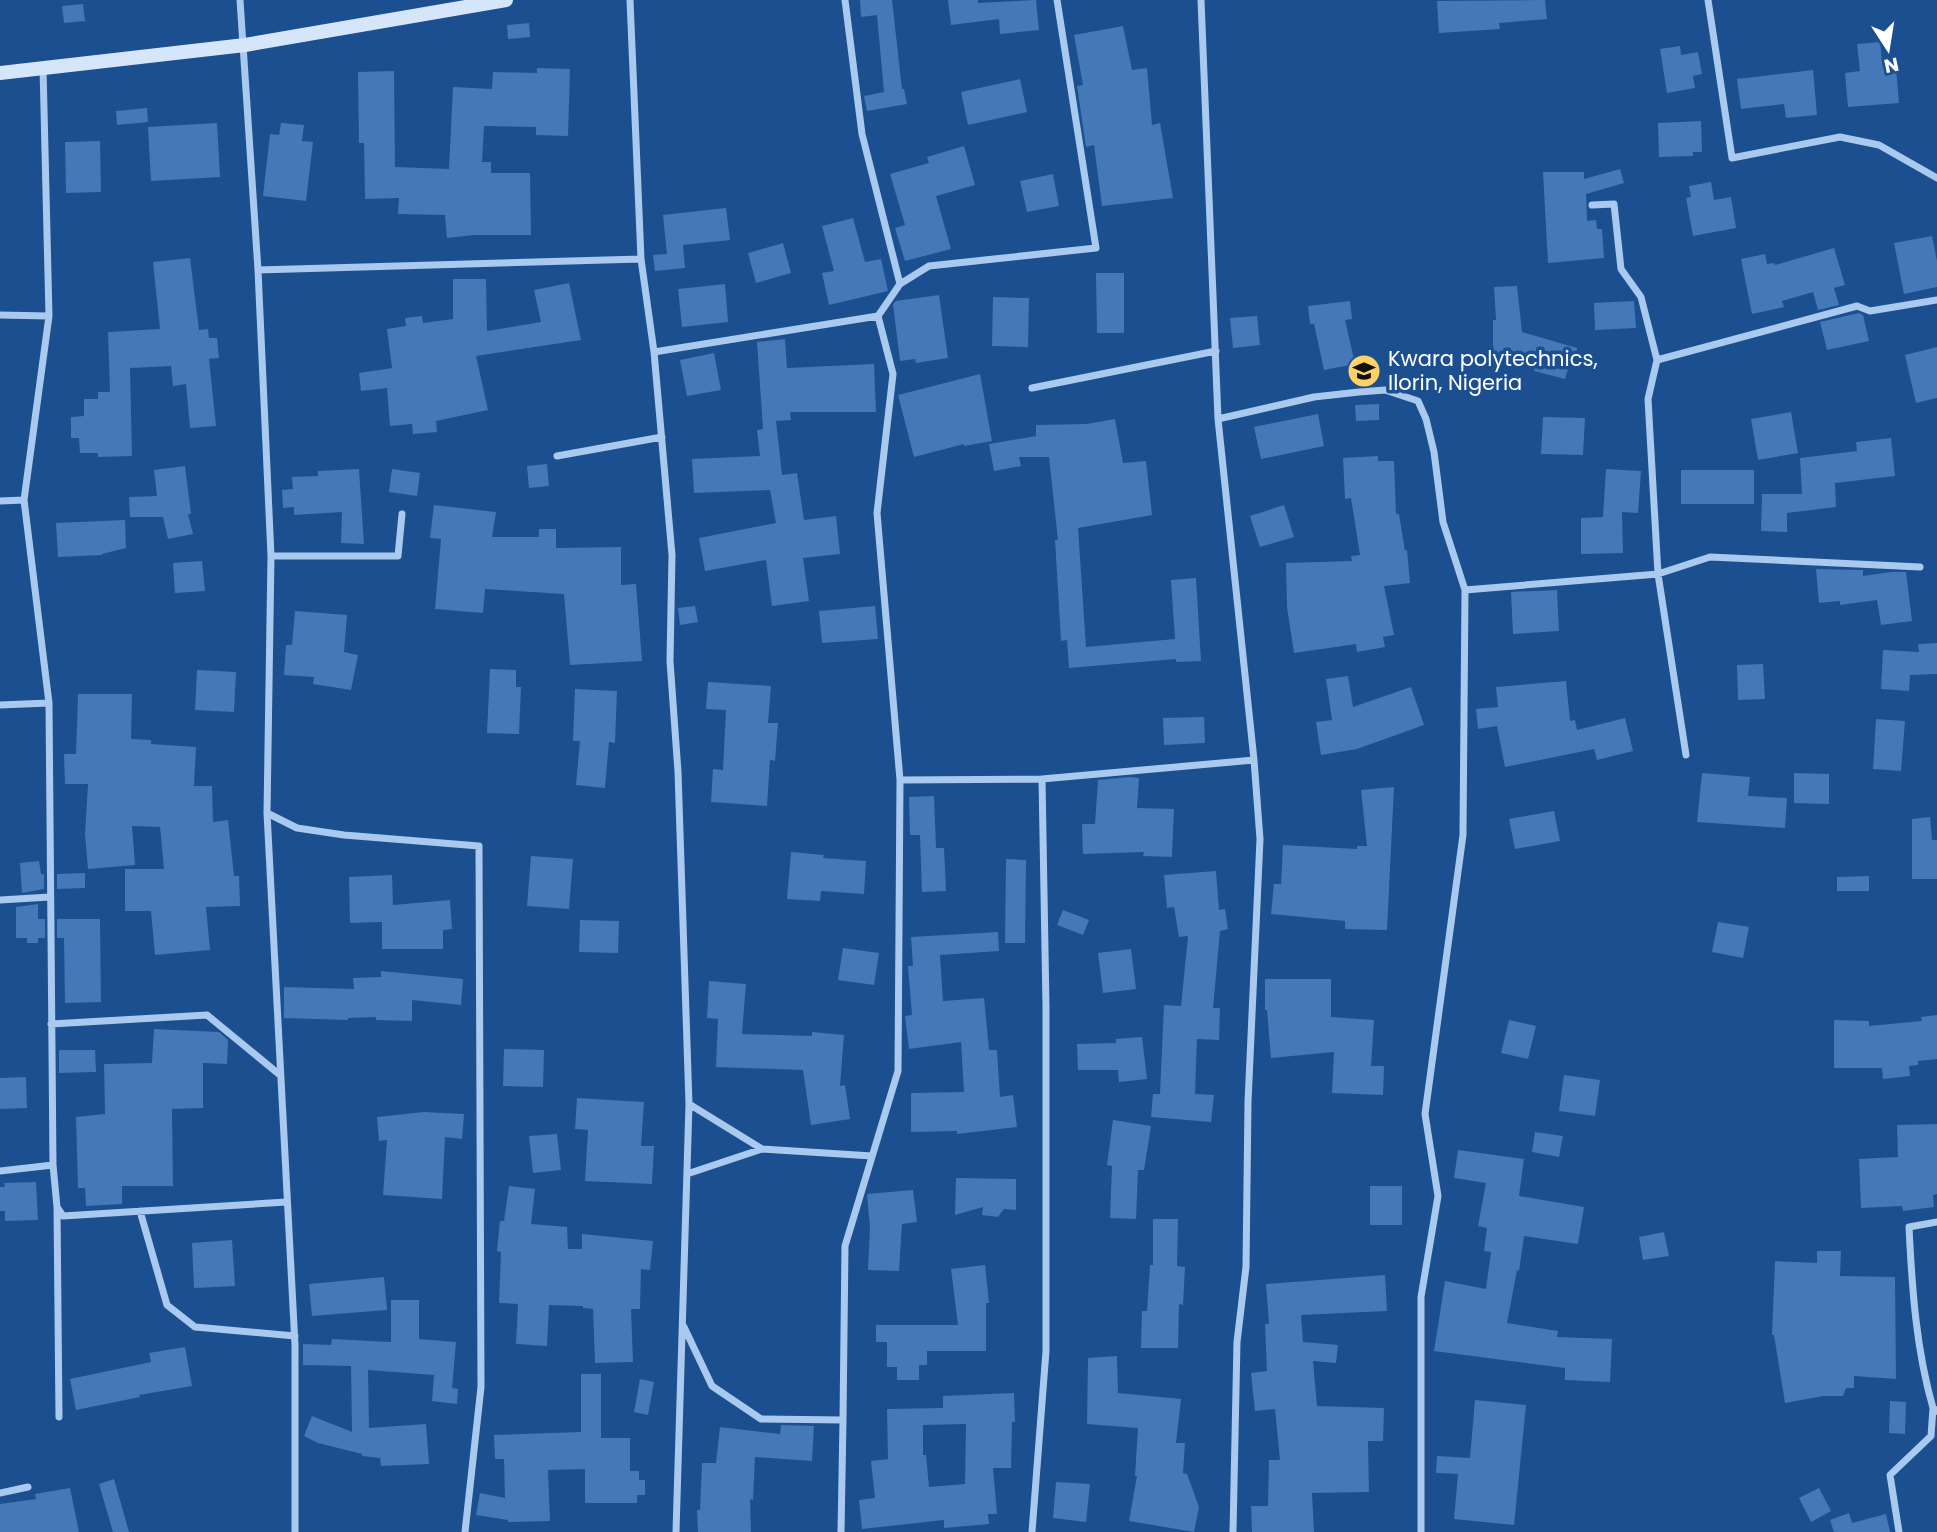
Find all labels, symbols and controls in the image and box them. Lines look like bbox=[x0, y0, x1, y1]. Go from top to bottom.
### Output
north arrow bbox=[1853, 14, 1923, 84]
text: N bbox=[1882, 50, 1901, 80]
place label: Kwara polytechnics, Ilorin, Nigeria bbox=[1388, 344, 1598, 397]
school or university icon: Kwara polytechnics, Ilorin, Nigeria bbox=[1345, 352, 1383, 390]

